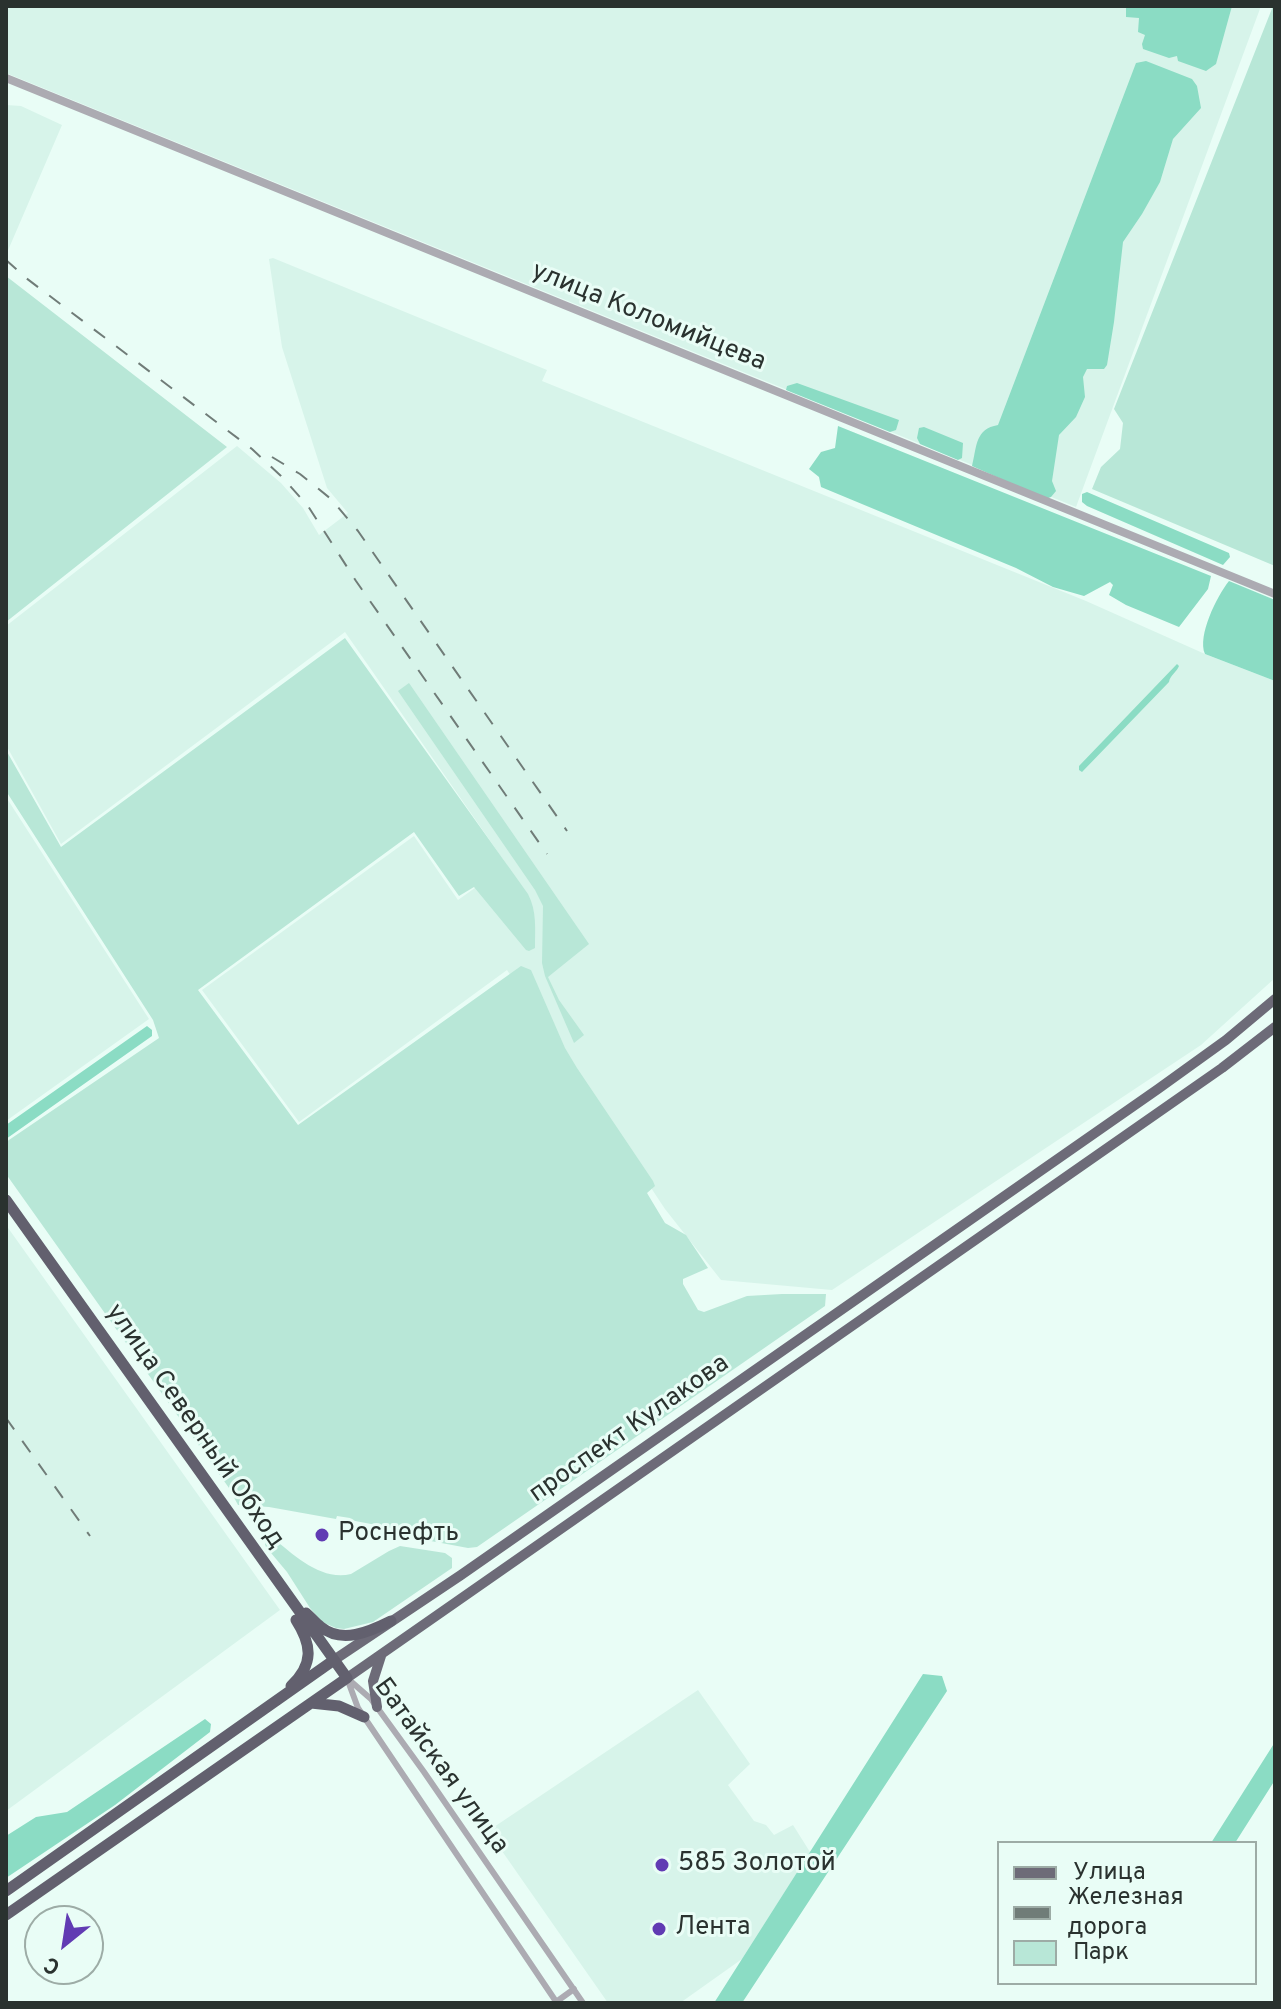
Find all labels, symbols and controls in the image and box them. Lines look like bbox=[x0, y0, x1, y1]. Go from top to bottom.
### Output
street label: улица Коломийцева bbox=[526, 257, 770, 379]
street label: улица Северный Обход bbox=[98, 1299, 290, 1555]
street label: проспект Кулакова bbox=[524, 1349, 736, 1511]
place label: Роснефть bbox=[338, 1519, 459, 1551]
marker: Роснефть bbox=[313, 1526, 331, 1544]
street label: Батайская улица bbox=[366, 1673, 514, 1861]
legend bbox=[997, 1841, 1257, 1985]
place label: 585 Золотой bbox=[678, 1849, 836, 1881]
marker: 585 Золотой bbox=[653, 1856, 671, 1874]
text: Улица bbox=[1073, 1858, 1146, 1888]
text: Железная дорога bbox=[1067, 1883, 1184, 1943]
north arrow bbox=[24, 1905, 104, 1985]
place label: Лента bbox=[675, 1913, 750, 1945]
marker: Лента bbox=[650, 1920, 668, 1938]
text: Парк bbox=[1073, 1938, 1129, 1968]
text: С bbox=[40, 1949, 66, 1980]

